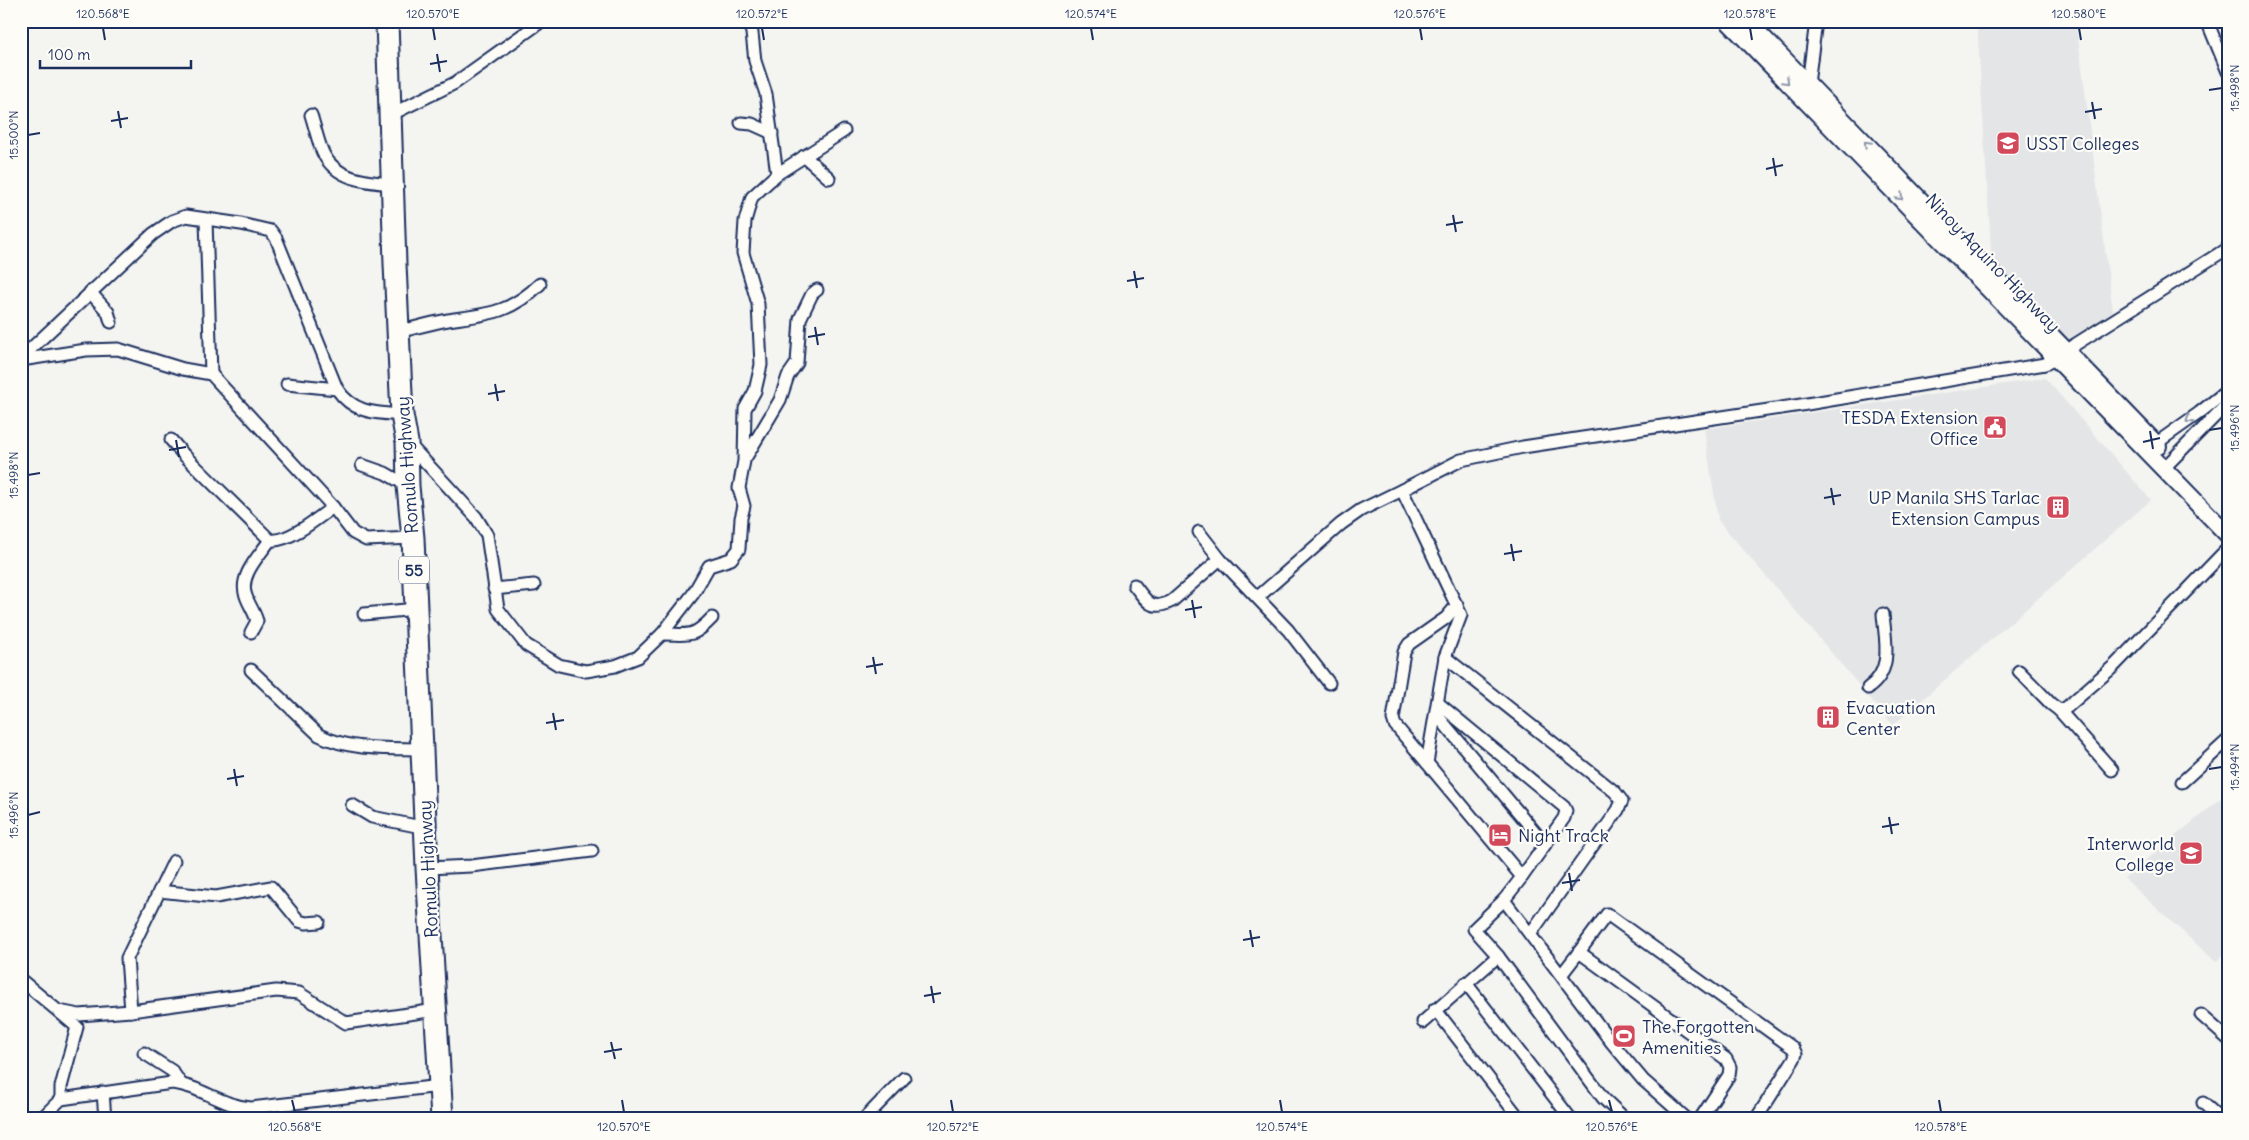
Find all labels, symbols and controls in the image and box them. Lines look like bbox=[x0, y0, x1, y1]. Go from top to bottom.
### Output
text: 120.568°E bbox=[76, 6, 130, 21]
text: 120.570°E bbox=[406, 6, 460, 21]
text: 120.572°E bbox=[736, 6, 788, 21]
text: 120.574°E bbox=[1065, 6, 1117, 21]
text: 120.576°E bbox=[1394, 6, 1446, 21]
text: 120.578°E bbox=[1724, 6, 1776, 21]
text: 120.580°E bbox=[2052, 6, 2106, 21]
scale bar bbox=[40, 38, 191, 70]
text: 100 m bbox=[48, 45, 90, 64]
text: 15.498°N bbox=[2227, 65, 2242, 111]
one-way arrow bbox=[1781, 75, 1790, 84]
text: 15.500°N bbox=[6, 110, 21, 160]
school or university icon: USST Colleges bbox=[1995, 130, 2021, 156]
place label: USST Colleges bbox=[2026, 132, 2140, 155]
one-way arrow bbox=[1864, 141, 1873, 150]
street label: Ninoy Aquino Highway bbox=[1921, 189, 2065, 337]
one-way arrow bbox=[1894, 192, 1903, 201]
street label: Romulo Highway bbox=[391, 395, 423, 535]
text: 15.496°N bbox=[2227, 405, 2242, 451]
place label: TESDA Extension Office bbox=[1841, 406, 1978, 450]
public building icon: TESDA Extension Office bbox=[1982, 414, 2008, 440]
one-way arrow bbox=[2185, 414, 2195, 423]
text: 15.498°N bbox=[6, 452, 21, 498]
place label: UP Manila SHS Tarlac Extension Campus bbox=[1868, 486, 2040, 530]
building icon: UP Manila SHS Tarlac Extension Campus bbox=[2045, 494, 2071, 520]
road number: 55 bbox=[399, 556, 429, 584]
place label: Evacuation Center bbox=[1846, 696, 1936, 740]
building icon: Evacuation Center bbox=[1815, 704, 1841, 730]
text: 15.494°N bbox=[2227, 744, 2242, 791]
text: 15.496°N bbox=[6, 792, 21, 838]
street label: Romulo Highway bbox=[413, 800, 443, 938]
hotel icon: Night Track bbox=[1487, 822, 1513, 848]
place label: Night Track bbox=[1518, 824, 1609, 847]
place label: Interworld College bbox=[2087, 832, 2174, 876]
school or university icon: Interworld College bbox=[2178, 840, 2204, 866]
place label: The Forgotten Amenities bbox=[1642, 1015, 1755, 1059]
sports icon: The Forgotten Amenities bbox=[1611, 1023, 1637, 1049]
text: 120.568°E bbox=[268, 1119, 322, 1134]
text: 120.570°E bbox=[597, 1119, 651, 1134]
text: 120.572°E bbox=[927, 1119, 979, 1134]
text: 120.574°E bbox=[1256, 1119, 1308, 1134]
text: 120.576°E bbox=[1586, 1119, 1638, 1134]
text: 120.578°E bbox=[1915, 1119, 1967, 1134]

